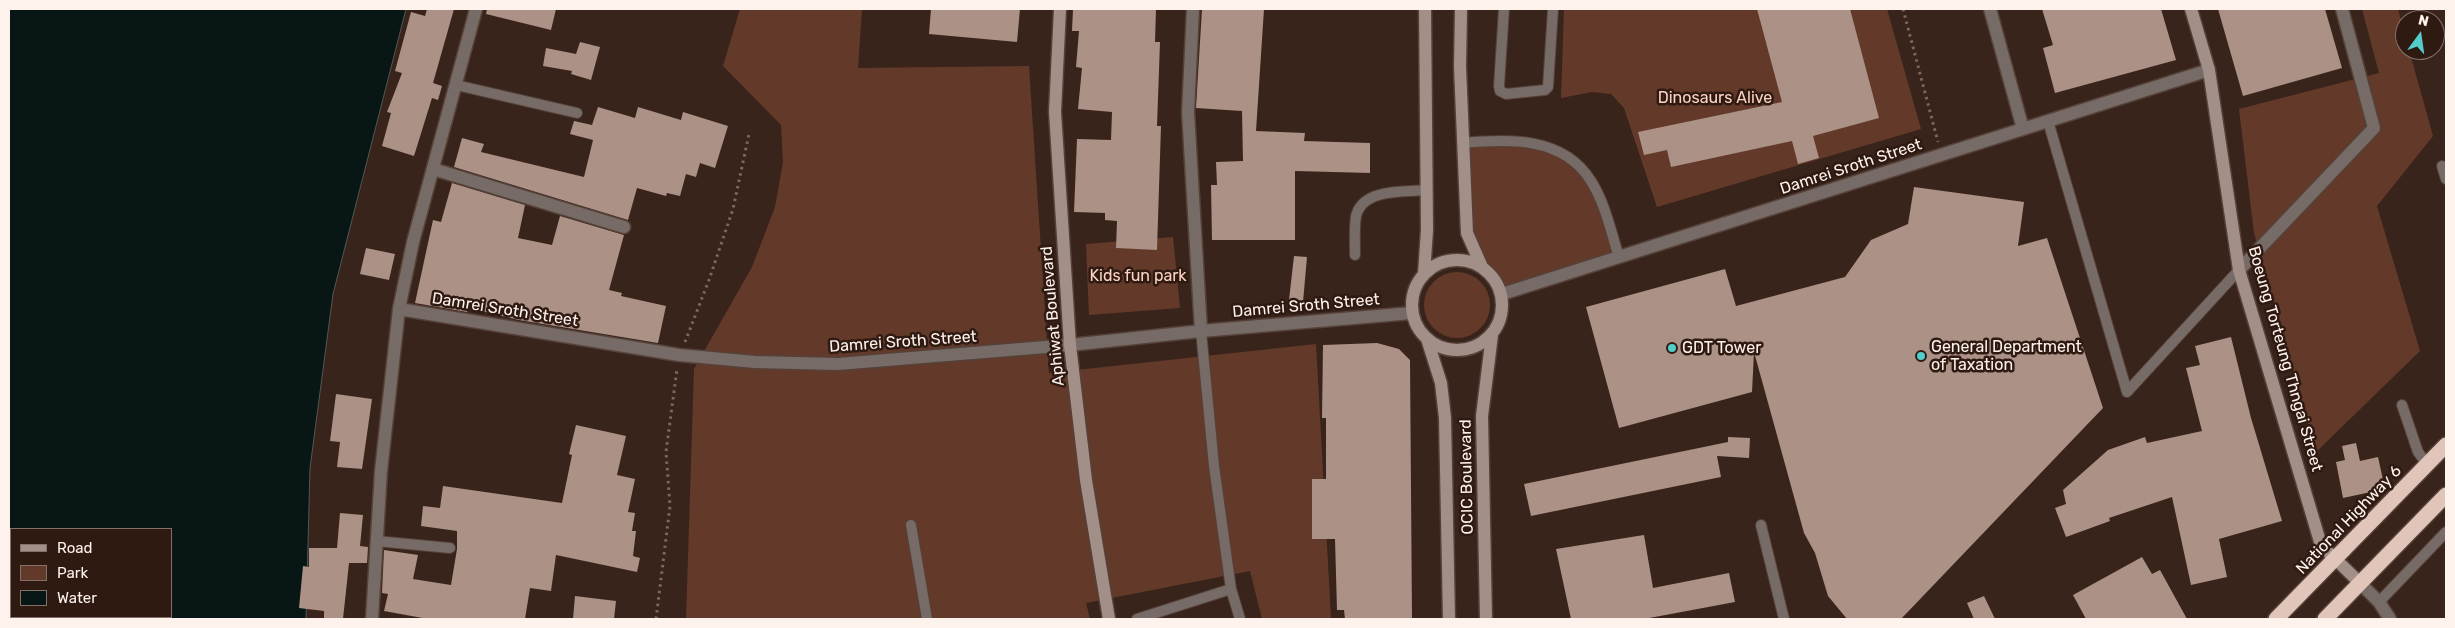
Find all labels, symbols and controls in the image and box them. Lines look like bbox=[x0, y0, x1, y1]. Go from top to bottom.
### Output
north arrow bbox=[2395, 10, 2445, 60]
text: N bbox=[2417, 11, 2430, 30]
park label: Dinosaurs Alive bbox=[1658, 88, 1772, 108]
street label: Damrei Sroth Street bbox=[1778, 135, 1924, 199]
street label: Boeung Torteung Thngai Street bbox=[2244, 244, 2326, 474]
street label: Aphiwat Boulevard bbox=[1037, 245, 1069, 387]
park label: Kids fun park bbox=[1089, 266, 1187, 286]
street label: Damrei Sroth Street bbox=[430, 289, 580, 331]
street label: Damrei Sroth Street bbox=[1231, 290, 1381, 322]
street label: Damrei Sroth Street bbox=[829, 327, 977, 357]
place label: General Department of Taxation bbox=[1931, 337, 2082, 375]
place label: GDT Tower bbox=[1682, 338, 1761, 358]
marker: GDT Tower bbox=[1666, 342, 1678, 354]
marker: General Department of Taxation bbox=[1915, 350, 1927, 362]
street label: OCIC Boulevard bbox=[1456, 419, 1478, 535]
street label: National Highway 6 bbox=[2292, 462, 2406, 578]
legend bbox=[10, 528, 172, 618]
text: Road bbox=[57, 539, 93, 557]
text: Park bbox=[57, 564, 88, 582]
text: Water bbox=[57, 589, 97, 607]

